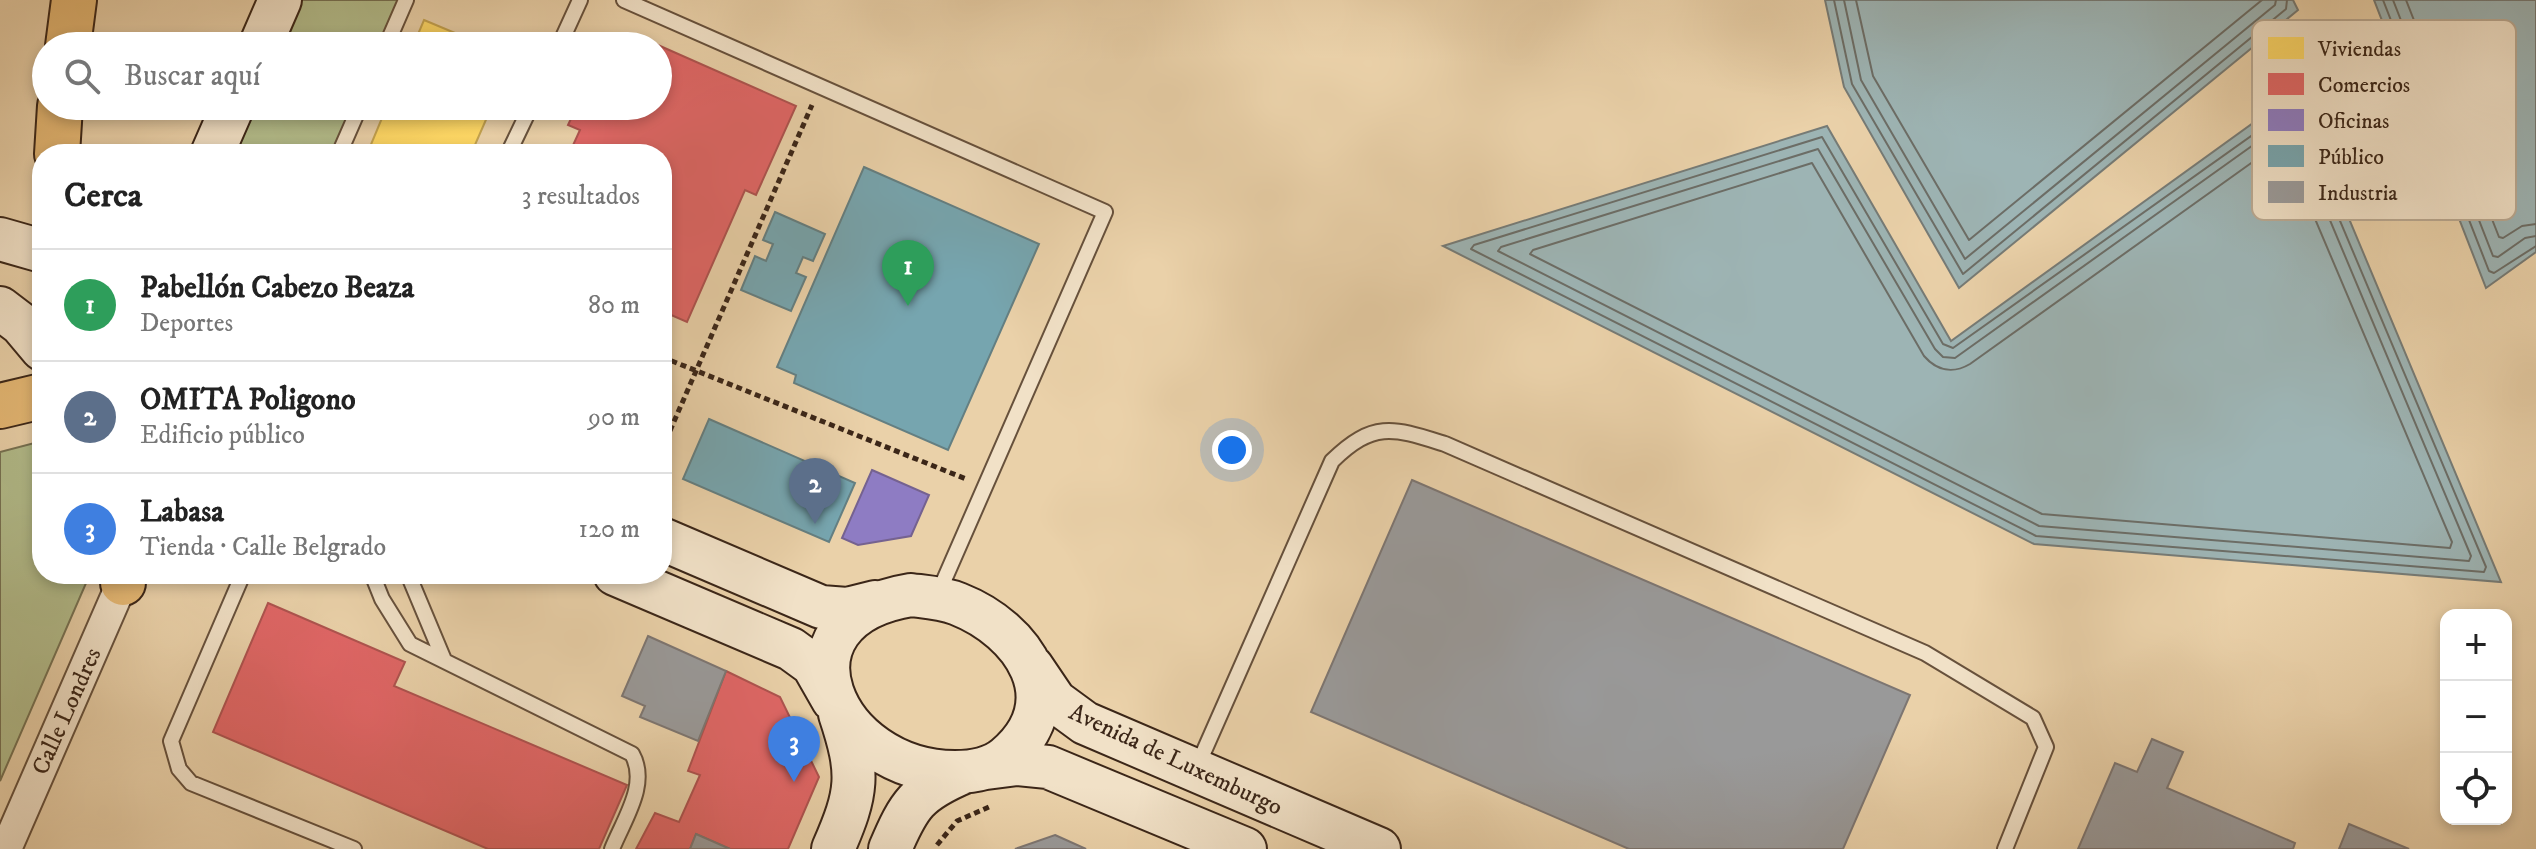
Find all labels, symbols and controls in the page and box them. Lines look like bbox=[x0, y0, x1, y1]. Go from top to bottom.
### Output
legend bbox=[2252, 20, 2516, 220]
search box bbox=[32, 32, 672, 120]
text: Viviendas bbox=[2317, 36, 2401, 63]
icon: search bbox=[60, 54, 104, 98]
text: Buscar aquí bbox=[124, 58, 261, 95]
text: Comercios bbox=[2318, 72, 2410, 99]
text: Oficinas bbox=[2318, 108, 2389, 135]
text: Público bbox=[2318, 144, 2384, 171]
text: Cerca bbox=[64, 175, 142, 217]
text: 3 resultados bbox=[522, 180, 640, 213]
text: Industria bbox=[2318, 180, 2398, 207]
pin: 1 bbox=[882, 240, 934, 306]
text: Pabellón Cabezo Beaza bbox=[140, 270, 414, 307]
text: 1 bbox=[85, 289, 95, 322]
text: 80 m bbox=[588, 289, 640, 322]
text: Deportes bbox=[140, 307, 233, 340]
text: OMITA Poligono bbox=[140, 382, 356, 419]
text: 2 bbox=[84, 401, 96, 434]
text: 90 m bbox=[588, 401, 640, 434]
text: Edificio público bbox=[140, 419, 305, 452]
your location bbox=[1212, 430, 1252, 470]
pin: 2 bbox=[789, 458, 841, 524]
text: Labasa bbox=[140, 494, 224, 531]
text: 3 bbox=[85, 513, 95, 546]
text: 120 m bbox=[579, 513, 640, 546]
text: Tienda · Calle Belgrado bbox=[140, 531, 386, 564]
map controls bbox=[2440, 609, 2512, 825]
button: + bbox=[2440, 609, 2512, 681]
street label: Calle Londres bbox=[26, 643, 108, 780]
button: − bbox=[2440, 681, 2512, 753]
street label: Avenida de Luxemburgo bbox=[1064, 697, 1287, 823]
pin: 3 bbox=[768, 716, 820, 782]
button: locate bbox=[2440, 753, 2512, 825]

